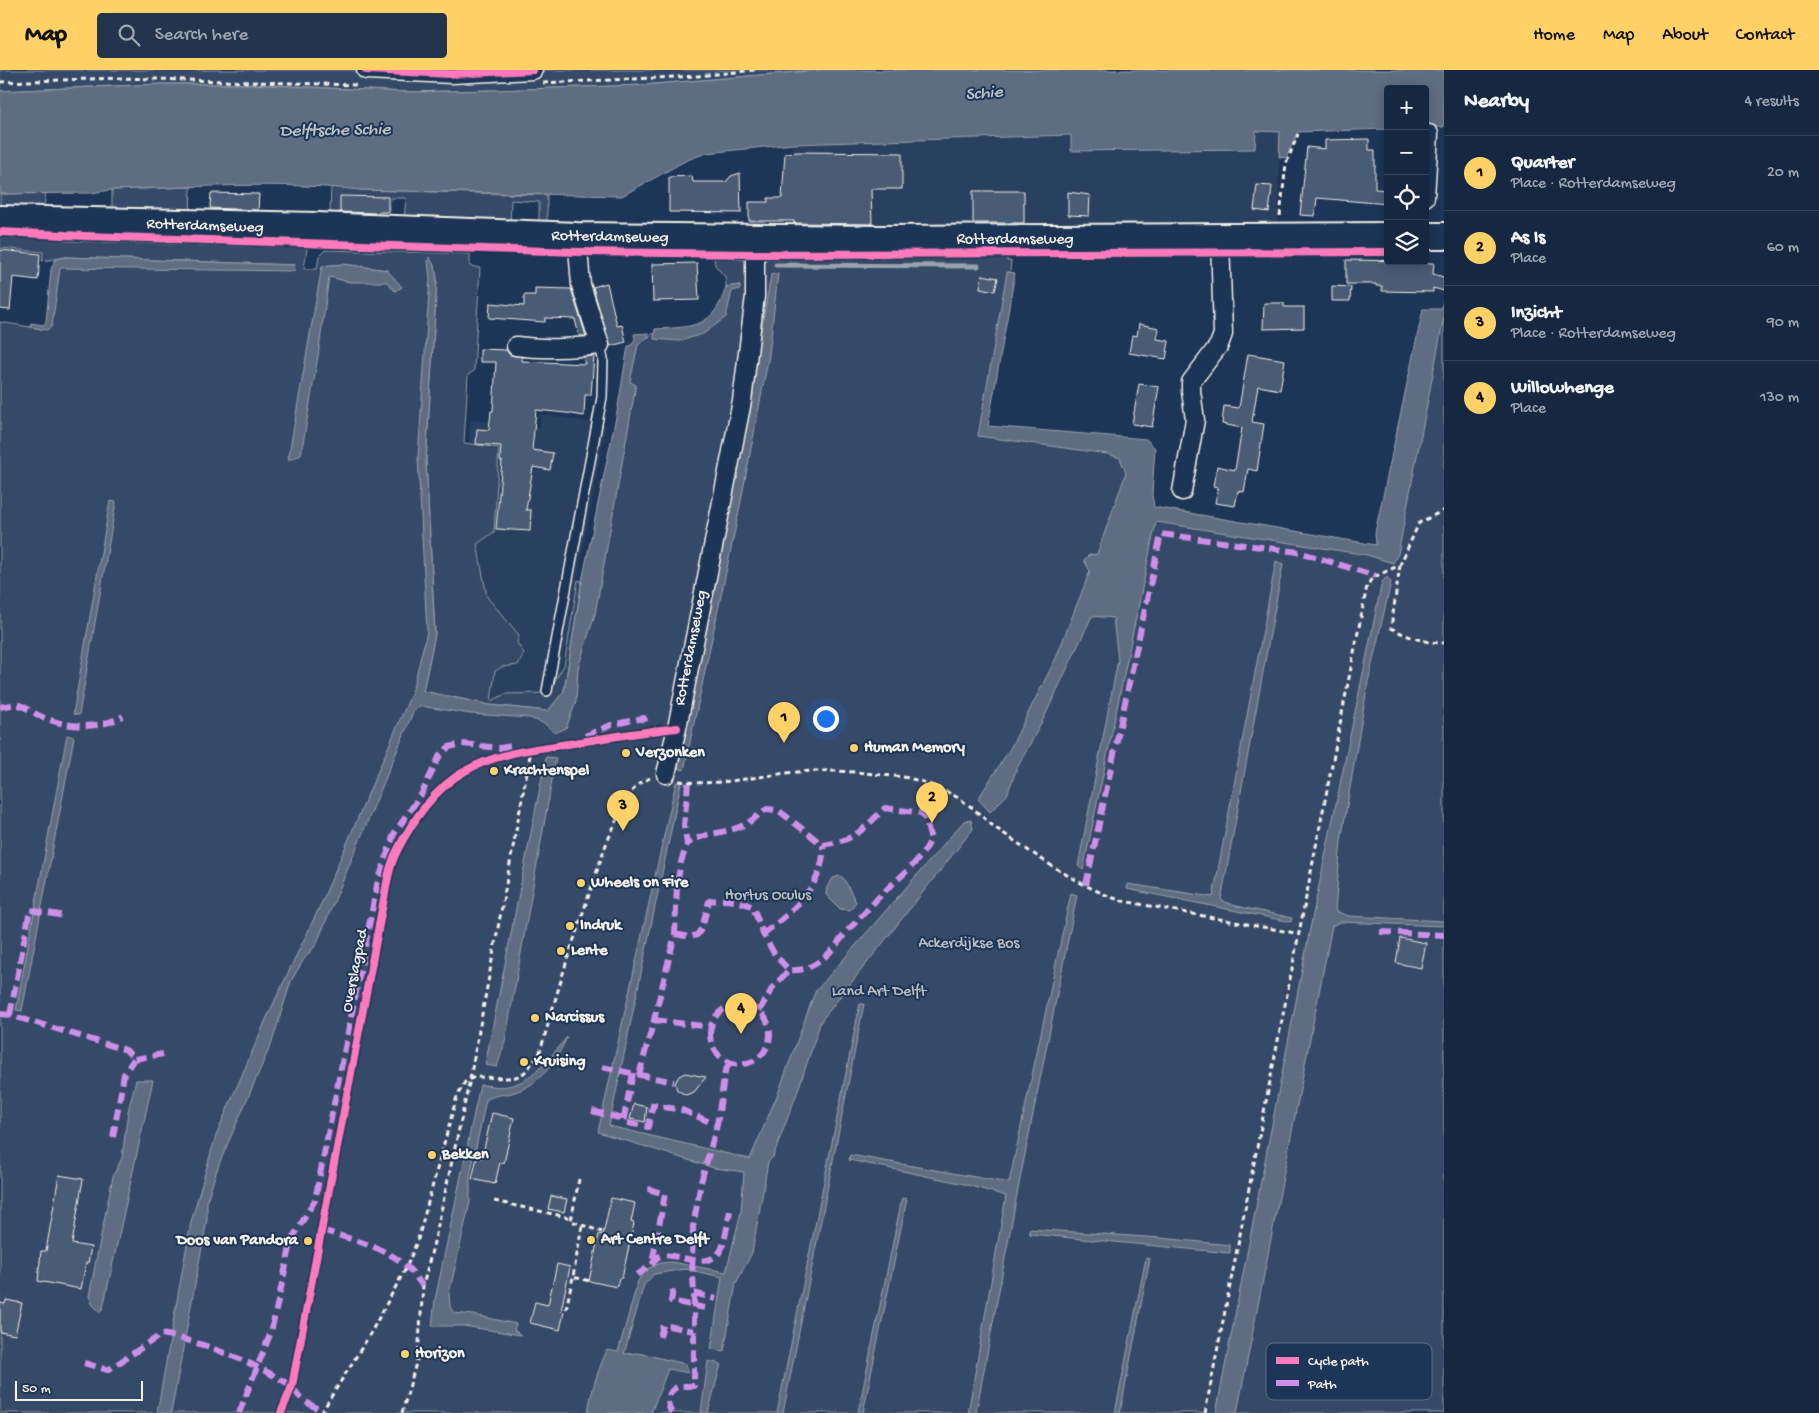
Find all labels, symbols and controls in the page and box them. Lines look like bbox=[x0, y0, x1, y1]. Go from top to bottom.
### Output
search box bbox=[97, 13, 447, 58]
text: Map bbox=[25, 21, 67, 50]
icon: search bbox=[115, 21, 143, 49]
text: Search here bbox=[155, 24, 248, 47]
text: Home bbox=[1533, 25, 1575, 46]
text: Map bbox=[1603, 25, 1634, 46]
text: About bbox=[1662, 25, 1708, 46]
text: Contact bbox=[1736, 25, 1794, 46]
water label: Schie bbox=[964, 82, 1004, 106]
map controls bbox=[1384, 85, 1429, 265]
button: + bbox=[1384, 85, 1429, 130]
text: Nearby bbox=[1464, 90, 1529, 115]
text: 4 results bbox=[1744, 93, 1799, 112]
water label: Delftsche Schie bbox=[279, 120, 391, 142]
button: − bbox=[1384, 130, 1429, 175]
text: Quarter bbox=[1511, 152, 1574, 175]
text: 1 bbox=[1477, 164, 1483, 183]
text: 20 m bbox=[1767, 164, 1799, 183]
button: locate bbox=[1384, 175, 1429, 220]
text: Place · Rotterdamseweg bbox=[1511, 175, 1676, 194]
street label: Rotterdamseweg bbox=[146, 215, 264, 239]
button: layers bbox=[1384, 220, 1429, 265]
street label: Rotterdamseweg bbox=[551, 227, 669, 249]
text: As Is bbox=[1511, 227, 1545, 250]
street label: Rotterdamseweg bbox=[956, 231, 1074, 250]
text: 2 bbox=[1476, 239, 1484, 258]
text: 60 m bbox=[1767, 239, 1799, 258]
text: Place bbox=[1511, 250, 1546, 269]
text: Inzicht bbox=[1511, 302, 1562, 325]
text: 3 bbox=[1476, 314, 1484, 333]
text: 90 m bbox=[1767, 314, 1799, 333]
text: Place · Rotterdamseweg bbox=[1511, 325, 1676, 344]
text: Willowhenge bbox=[1511, 377, 1614, 400]
text: 4 bbox=[1476, 389, 1484, 408]
text: 130 m bbox=[1760, 389, 1799, 408]
text: Place bbox=[1511, 400, 1546, 419]
street label: Rotterdamseweg bbox=[671, 589, 713, 707]
pin: 1 bbox=[768, 702, 800, 743]
your location bbox=[813, 706, 839, 732]
place label: Human Memory bbox=[864, 739, 965, 758]
marker: Human Memory bbox=[848, 742, 860, 754]
place label: Verzonken bbox=[635, 744, 705, 763]
marker: Verzonken bbox=[620, 747, 632, 759]
place label: Krachtenspel bbox=[503, 762, 590, 781]
marker: Krachtenspel bbox=[488, 765, 500, 777]
pin: 2 bbox=[916, 782, 948, 823]
pin: 3 bbox=[607, 790, 639, 831]
place label: Wheels on Fire bbox=[590, 874, 689, 893]
marker: Wheels on Fire bbox=[575, 877, 587, 889]
park label: Hortus Oculus bbox=[725, 887, 812, 906]
place label: Indruk bbox=[580, 917, 623, 936]
marker: Indruk bbox=[564, 920, 576, 932]
street label: Overslagpad bbox=[339, 926, 374, 1014]
park label: Ackerdijkse Bos bbox=[919, 935, 1021, 954]
place label: Lente bbox=[571, 942, 608, 961]
marker: Lente bbox=[555, 945, 567, 957]
park label: Land Art Delft bbox=[832, 983, 928, 1002]
pin: 4 bbox=[725, 993, 757, 1034]
place label: Narcissus bbox=[545, 1009, 605, 1028]
marker: Narcissus bbox=[529, 1012, 541, 1024]
place label: Kruising bbox=[533, 1053, 586, 1072]
marker: Kruising bbox=[518, 1056, 530, 1068]
place label: Bekken bbox=[441, 1146, 489, 1165]
marker: Bekken bbox=[426, 1149, 438, 1161]
place label: Art Centre Delft bbox=[600, 1230, 710, 1250]
place label: Doos van Pandora bbox=[174, 1232, 299, 1251]
marker: Art Centre Delft bbox=[585, 1234, 597, 1246]
marker: Doos van Pandora bbox=[302, 1235, 314, 1247]
legend bbox=[1266, 1343, 1432, 1400]
place label: Horizon bbox=[415, 1345, 465, 1364]
marker: Horizon bbox=[399, 1348, 411, 1360]
text: Cycle path bbox=[1308, 1354, 1369, 1371]
text: Path bbox=[1307, 1377, 1337, 1394]
scale bar bbox=[15, 1378, 142, 1401]
text: 50 m bbox=[22, 1381, 51, 1398]

